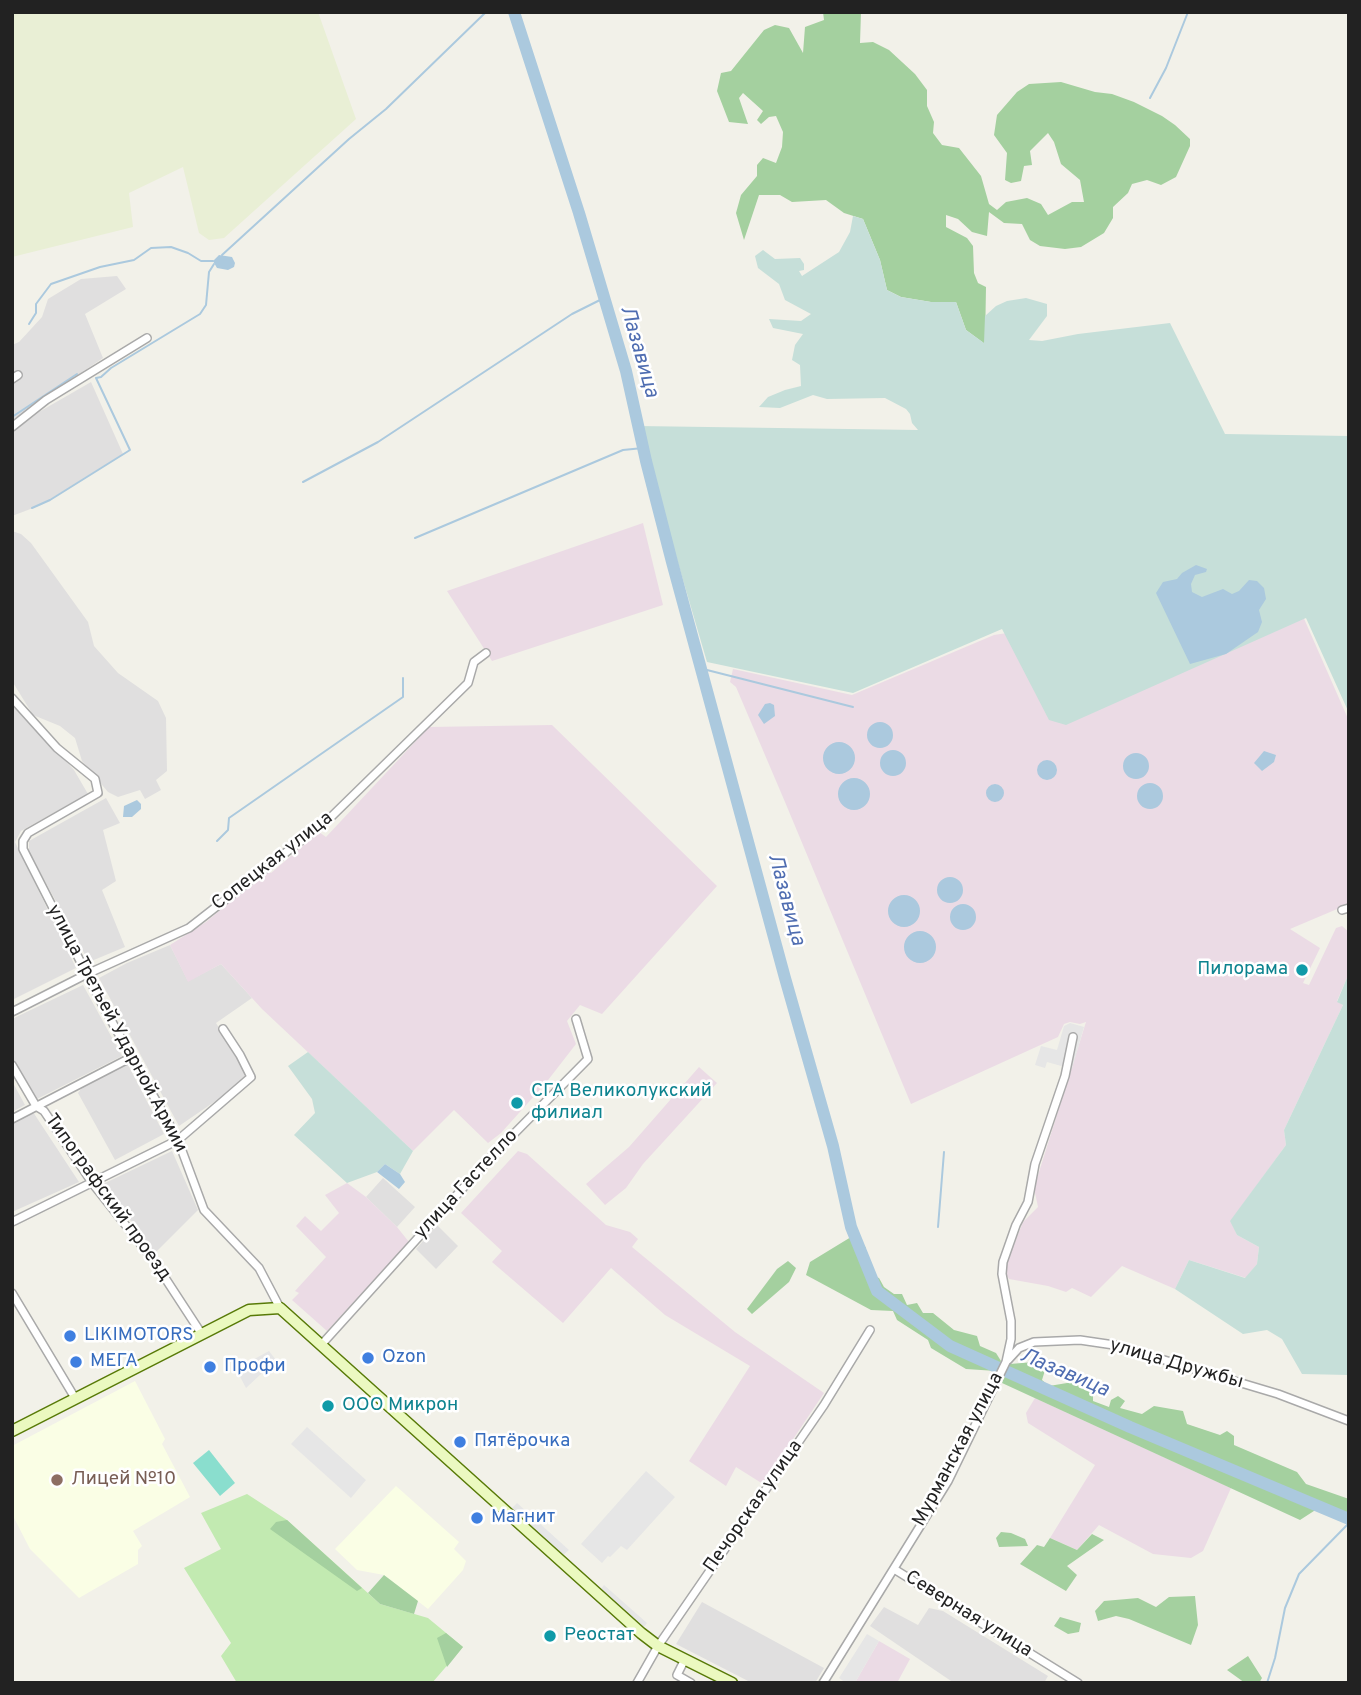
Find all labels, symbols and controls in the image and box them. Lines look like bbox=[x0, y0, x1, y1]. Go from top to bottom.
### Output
water label: Лазавица bbox=[613, 303, 663, 401]
street label: Сопецкая улица bbox=[208, 808, 338, 916]
water label: Лазавица bbox=[761, 851, 809, 949]
street label: улица Третьей Ударной Армии bbox=[41, 901, 191, 1157]
place label: Пилорама bbox=[1197, 959, 1288, 981]
marker: Пилорама bbox=[1294, 962, 1310, 978]
place label: СГА Великолукский филиал bbox=[531, 1081, 712, 1125]
marker: СГА Великолукский филиал bbox=[509, 1095, 525, 1111]
street label: Типографский проезд bbox=[39, 1110, 175, 1286]
street label: улица Гастелло bbox=[410, 1125, 524, 1245]
place label: LIKIMOTORS bbox=[84, 1325, 194, 1347]
marker: LIKIMOTORS bbox=[62, 1328, 78, 1344]
street label: улица Дружбы bbox=[1107, 1335, 1245, 1395]
water label: Лазавица bbox=[1016, 1344, 1112, 1404]
place label: Ozon bbox=[382, 1347, 426, 1369]
marker: Ozon bbox=[360, 1350, 376, 1366]
place label: МЕГА bbox=[90, 1351, 138, 1373]
marker: МЕГА bbox=[68, 1354, 84, 1370]
place label: Профи bbox=[224, 1356, 286, 1378]
marker: Профи bbox=[202, 1359, 218, 1375]
street label: Мурманская улица bbox=[909, 1369, 1009, 1531]
place label: ООО Микрон bbox=[342, 1395, 458, 1417]
marker: ООО Микрон bbox=[320, 1398, 336, 1414]
place label: Пятёрочка bbox=[474, 1431, 570, 1453]
marker: Пятёрочка bbox=[452, 1434, 468, 1450]
street label: Печорская улица bbox=[700, 1436, 808, 1578]
place label: Лицей №10 bbox=[71, 1469, 176, 1491]
marker: Лицей №10 bbox=[49, 1472, 65, 1488]
place label: Магнит bbox=[491, 1507, 555, 1529]
marker: Магнит bbox=[469, 1510, 485, 1526]
street label: Северная улица bbox=[900, 1567, 1036, 1663]
place label: Реостат bbox=[564, 1625, 634, 1647]
marker: Реостат bbox=[542, 1628, 558, 1644]

